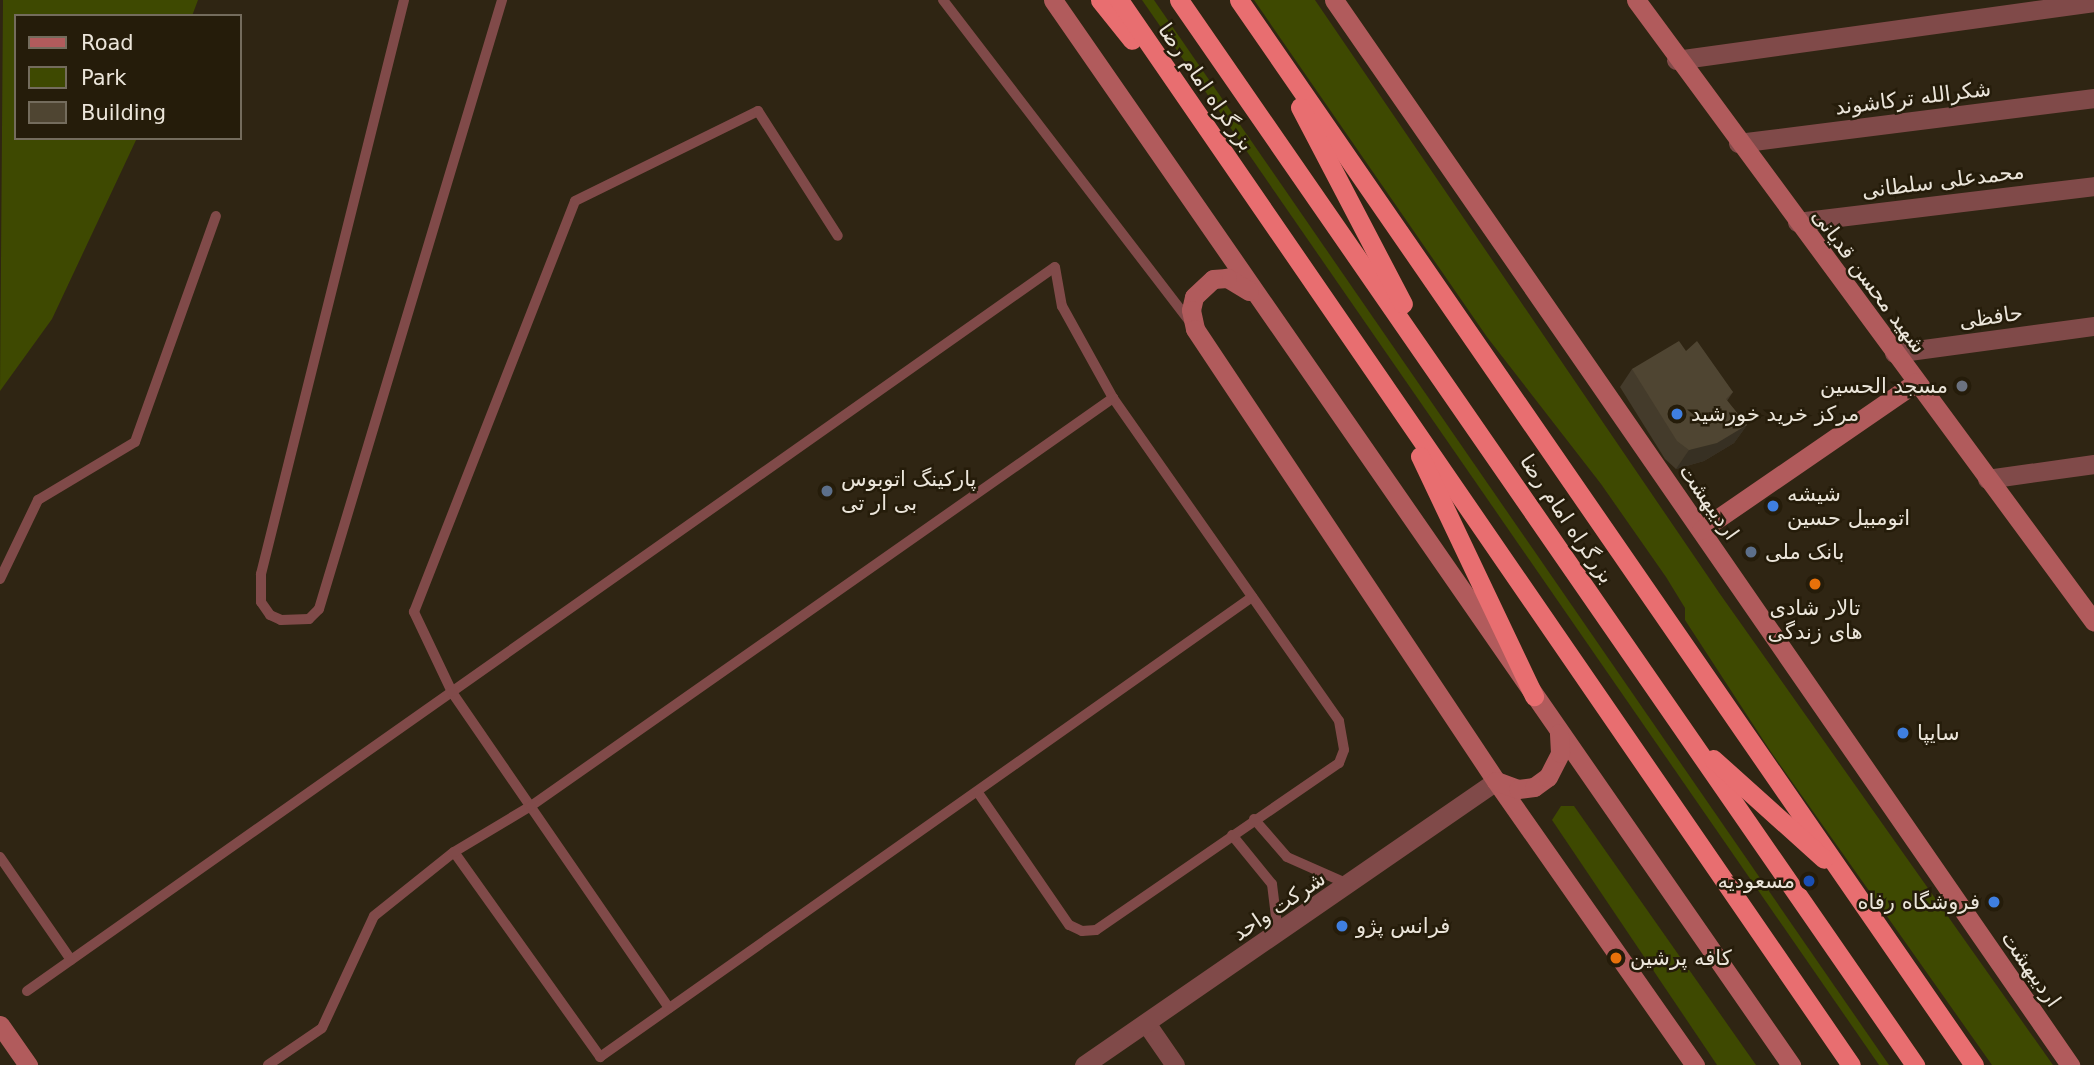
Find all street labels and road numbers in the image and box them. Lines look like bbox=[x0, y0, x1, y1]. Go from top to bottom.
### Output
street label: بزرگراه امام رضا bbox=[1153, 18, 1259, 156]
street label: شکرالله ترکاشوند bbox=[1834, 76, 1992, 120]
street label: محمدعلی سلطانی bbox=[1860, 159, 2026, 203]
street label: شهید محسن قدیانی bbox=[1807, 204, 1931, 358]
street label: حافظی bbox=[1957, 300, 2025, 334]
street label: بزرگراه امام رضا bbox=[1515, 450, 1619, 588]
street label: اردیبهشت bbox=[1674, 459, 1744, 545]
street label: شرکت واحد bbox=[1228, 866, 1330, 946]
street label: اردیبهشت bbox=[1996, 926, 2066, 1012]

